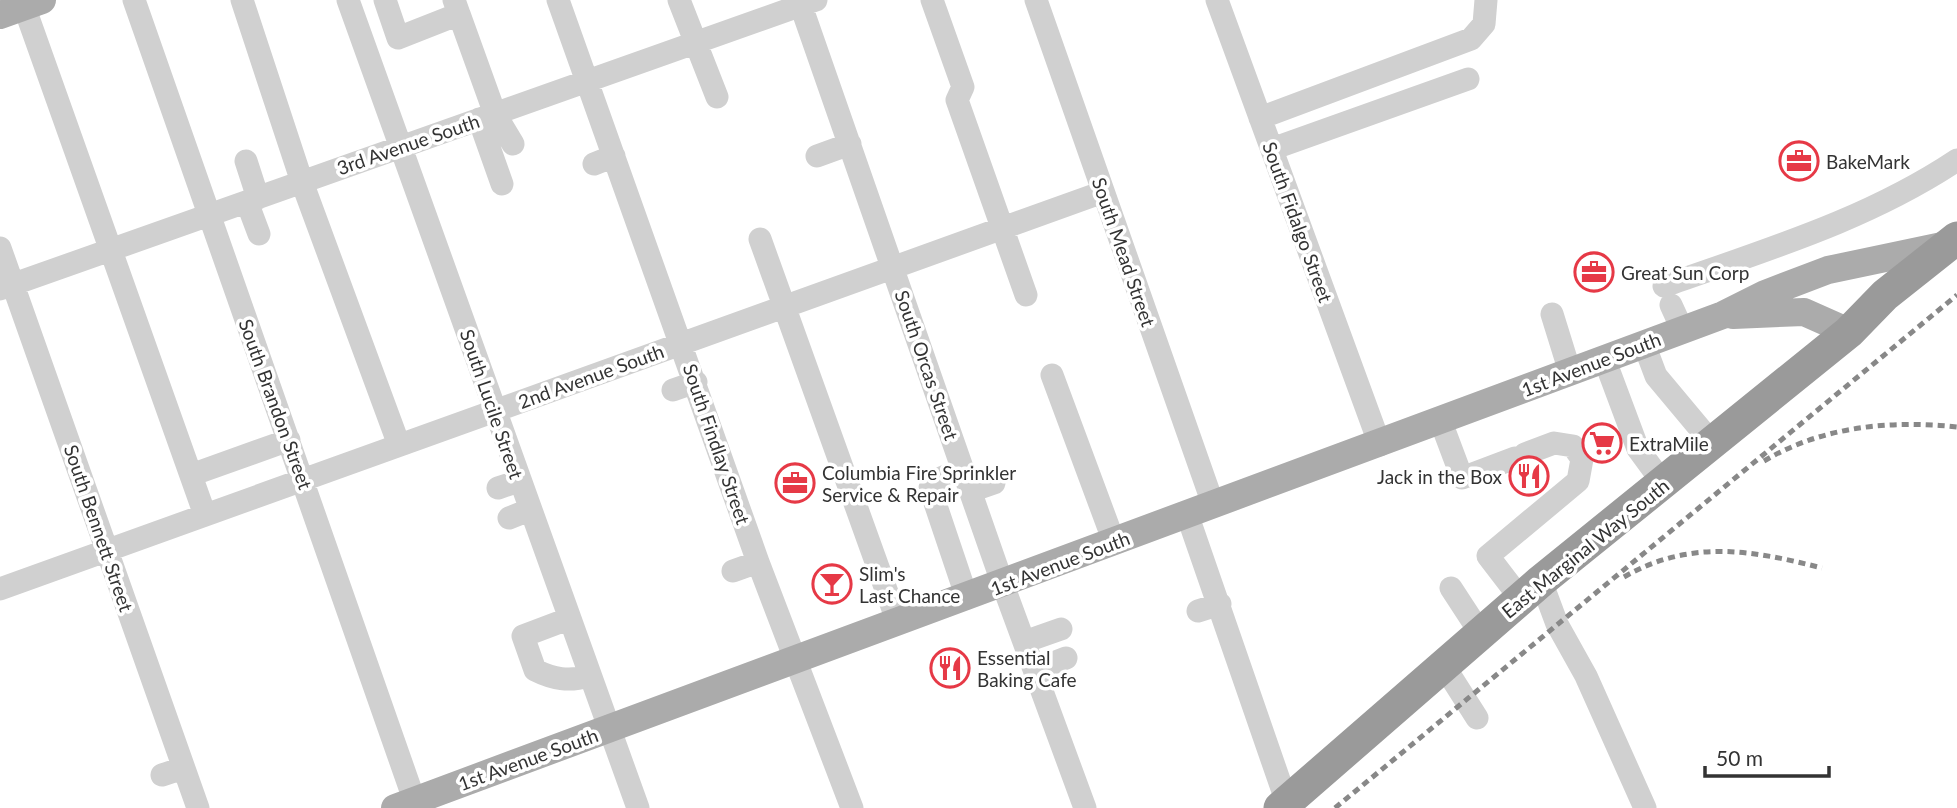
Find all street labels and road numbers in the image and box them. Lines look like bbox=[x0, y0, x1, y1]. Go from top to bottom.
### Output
street label: 3rd Avenue South bbox=[334, 109, 482, 179]
street label: South Fidalgo Street bbox=[1258, 139, 1338, 306]
street label: South Mead Street bbox=[1088, 174, 1160, 330]
street label: South Orcas Street bbox=[891, 287, 964, 443]
street label: South Brandon Street bbox=[234, 316, 318, 493]
street label: South Lucile Street bbox=[456, 326, 528, 482]
street label: 1st Avenue South bbox=[1518, 327, 1664, 401]
street label: 2nd Avenue South bbox=[515, 339, 667, 413]
street label: South Findlay Street bbox=[679, 361, 755, 527]
street label: South Bennett Street bbox=[60, 441, 138, 615]
street label: East Marginal Way South bbox=[1497, 474, 1673, 622]
street label: 1st Avenue South bbox=[987, 526, 1133, 600]
street label: 1st Avenue South bbox=[455, 723, 601, 795]

